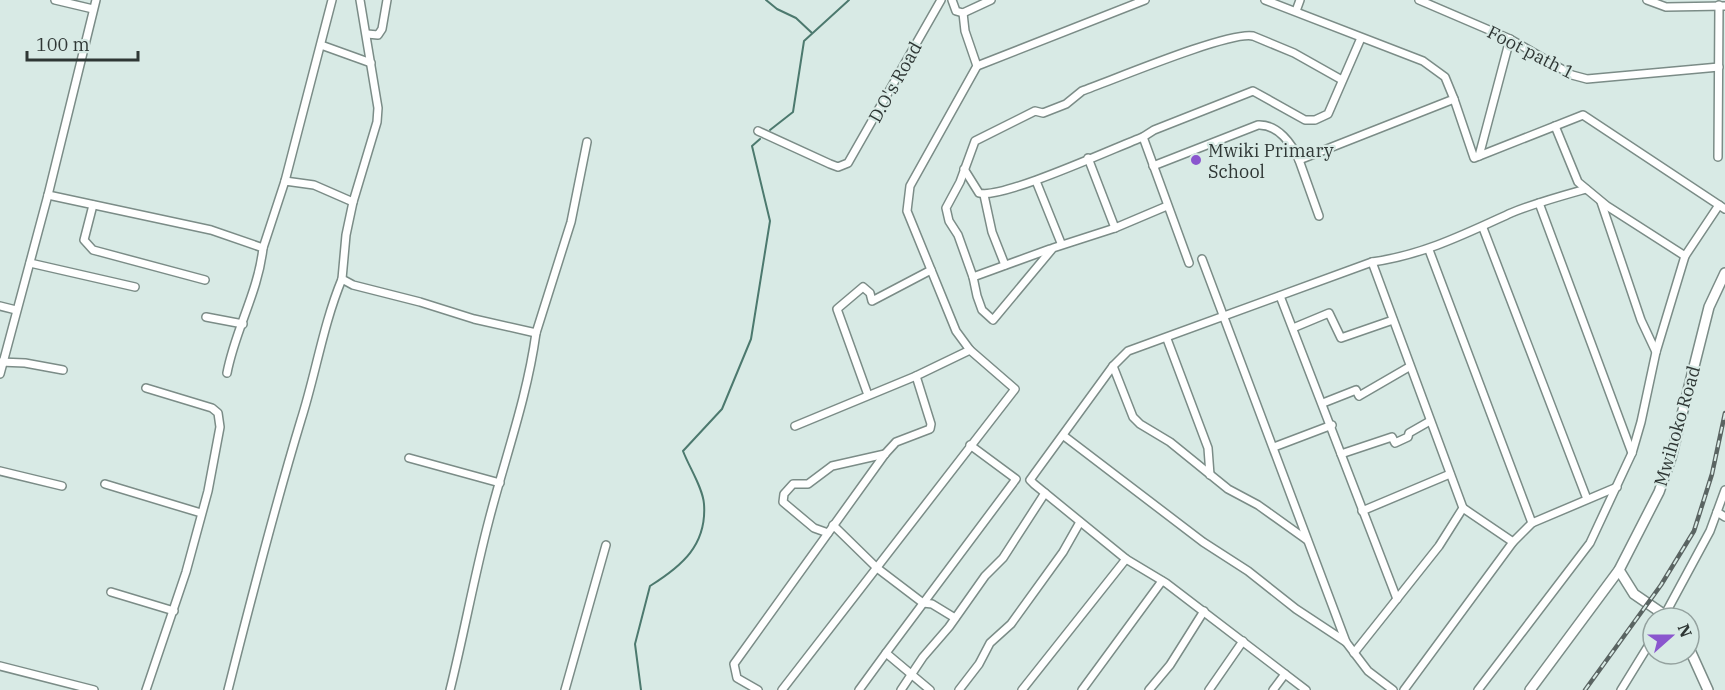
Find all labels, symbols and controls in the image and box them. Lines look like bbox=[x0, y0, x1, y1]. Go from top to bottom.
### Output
street label: Foot path 1 bbox=[1483, 20, 1579, 84]
scale bar bbox=[27, 24, 138, 62]
text: 100 m bbox=[36, 33, 90, 56]
street label: D.O's Road bbox=[863, 37, 927, 127]
place label: Mwiki Primary School bbox=[1208, 139, 1334, 183]
marker: Mwiki Primary School bbox=[1189, 153, 1203, 167]
street label: Mwihoko Road bbox=[1649, 363, 1705, 489]
north arrow bbox=[1641, 606, 1701, 666]
text: N bbox=[1673, 621, 1697, 640]

